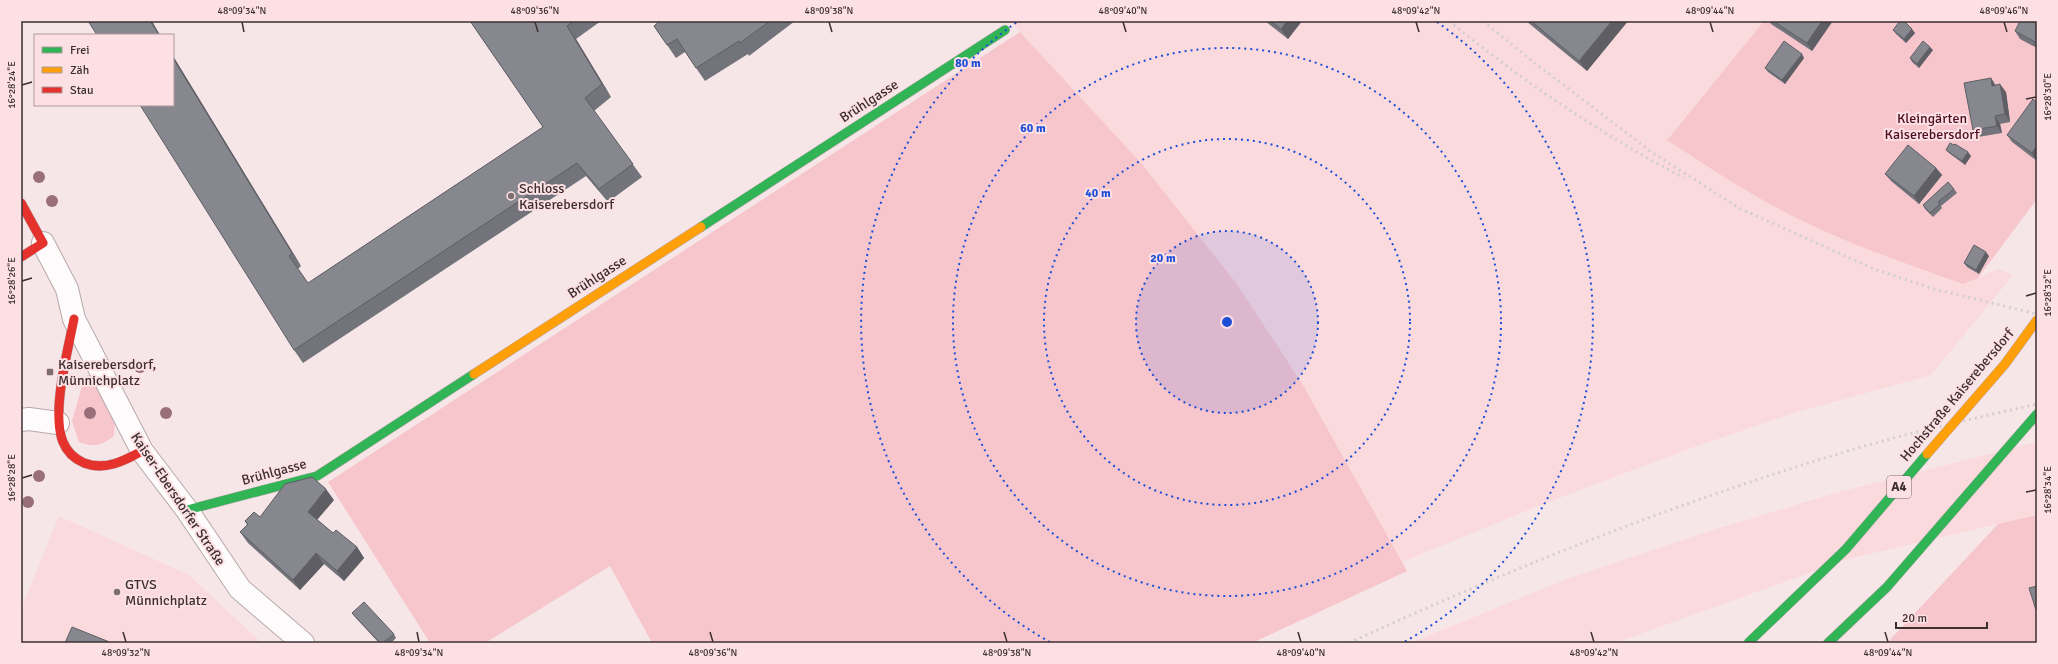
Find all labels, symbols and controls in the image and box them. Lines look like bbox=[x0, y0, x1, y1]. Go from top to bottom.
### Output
text: 48°09'34"N bbox=[218, 5, 266, 17]
text: 48°09'36"N bbox=[511, 5, 559, 17]
text: 48°09'38"N bbox=[805, 5, 853, 17]
text: 48°09'40"N bbox=[1099, 5, 1147, 17]
text: 48°09'42"N bbox=[1392, 5, 1440, 17]
text: 48°09'44"N bbox=[1686, 5, 1734, 17]
text: 48°09'46"N bbox=[1980, 5, 2028, 17]
legend bbox=[34, 34, 174, 106]
text: Frei bbox=[70, 43, 89, 58]
text: 80 m bbox=[955, 56, 981, 71]
text: 16°28'24"E bbox=[6, 61, 18, 109]
text: Zäh bbox=[70, 63, 89, 78]
text: 16°28'30"E bbox=[2042, 73, 2054, 121]
street label: Brühlgasse bbox=[836, 76, 902, 126]
text: Stau bbox=[70, 83, 94, 98]
park label: Kleingärten Kaiserebersdorf bbox=[1885, 110, 1981, 143]
text: 60 m bbox=[1020, 121, 1046, 136]
place label: Schloss Kaiserebersdorf bbox=[519, 180, 615, 213]
text: 40 m bbox=[1085, 186, 1111, 201]
marker: Schloss Kaiserebersdorf bbox=[506, 191, 516, 201]
text: 20 m bbox=[1150, 251, 1176, 266]
street label: Brühlgasse bbox=[564, 252, 630, 302]
text: 16°28'26"E bbox=[6, 257, 18, 305]
text: 16°28'32"E bbox=[2042, 269, 2054, 317]
centre of rings bbox=[1220, 315, 1234, 329]
street label: Hochstraße Kaiserebersdorf bbox=[1897, 324, 2018, 465]
place label: Kaiserebersdorf, Münnichplatz bbox=[58, 356, 156, 389]
marker: Kaiserebersdorf, Münnichplatz bbox=[45, 367, 55, 377]
street label: Kaiser-Ebersdorfer Straße bbox=[127, 429, 229, 569]
text: 16°28'28"E bbox=[6, 454, 18, 502]
street label: Brühlgasse bbox=[240, 455, 308, 489]
text: 16°28'34"E bbox=[2042, 466, 2054, 514]
road number: A4 bbox=[1887, 476, 1911, 498]
place label: GTVS Münnichplatz bbox=[125, 576, 207, 609]
marker: GTVS Münnichplatz bbox=[112, 587, 122, 597]
scale bar bbox=[1896, 604, 1987, 630]
text: 20 m bbox=[1902, 611, 1927, 626]
text: 48°09'32"N bbox=[102, 647, 150, 659]
text: 48°09'34"N bbox=[395, 647, 443, 659]
text: 48°09'36"N bbox=[689, 647, 737, 659]
text: 48°09'38"N bbox=[983, 647, 1031, 659]
text: 48°09'40"N bbox=[1277, 647, 1325, 659]
text: 48°09'42"N bbox=[1570, 647, 1618, 659]
text: 48°09'44"N bbox=[1864, 647, 1912, 659]

